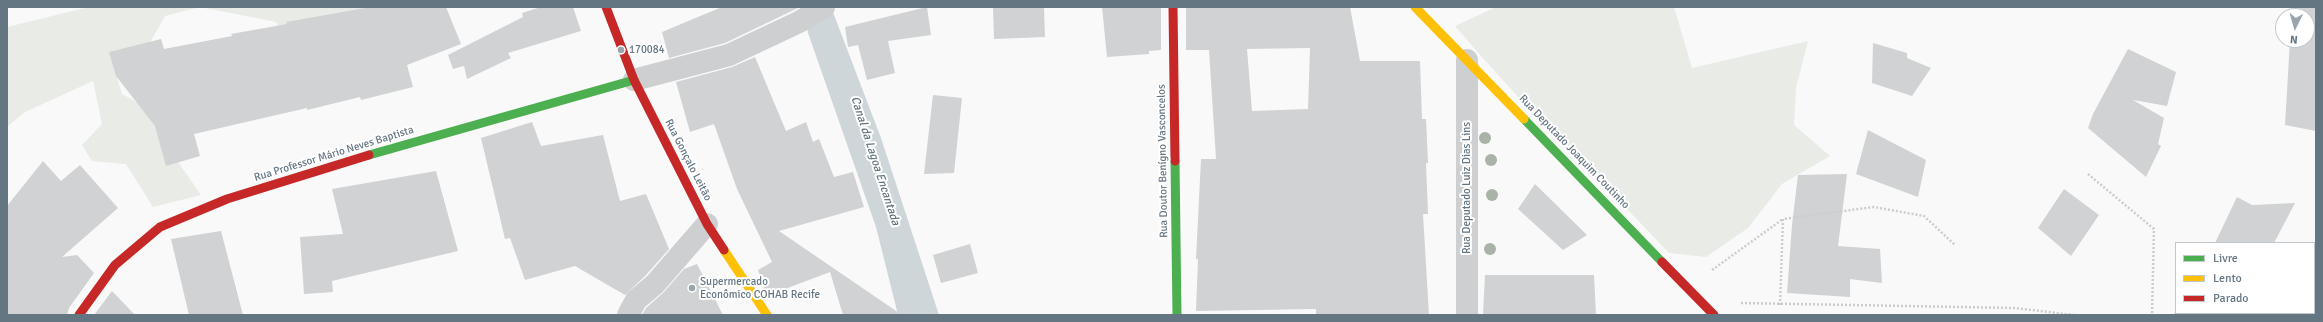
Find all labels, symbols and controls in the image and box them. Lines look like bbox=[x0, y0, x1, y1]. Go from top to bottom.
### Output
north arrow bbox=[2275, 8, 2315, 48]
text: N bbox=[2290, 33, 2298, 46]
place label: 170084 bbox=[629, 43, 665, 57]
marker: 170084 bbox=[616, 45, 626, 55]
street label: Rua Doutor Benígno Vasconcelos bbox=[1155, 84, 1171, 238]
street label: Rua Deputado Joaquim Coutinho bbox=[1516, 92, 1632, 212]
water label: Canal da Lagoa Encantada bbox=[847, 95, 903, 227]
street label: Rua Gonçalo Leitão bbox=[662, 117, 714, 203]
street label: Rua Deputado Luiz Dias Lins bbox=[1460, 122, 1474, 254]
street label: Rua Professor Mário Neves Baptista bbox=[253, 123, 415, 185]
legend bbox=[2175, 242, 2315, 314]
text: Livre bbox=[2213, 251, 2238, 266]
text: Lento bbox=[2213, 271, 2242, 286]
place label: Supermercado Econômico COHAB Recife bbox=[700, 275, 820, 301]
marker: Supermercado Econômico COHAB Recife bbox=[687, 283, 697, 293]
text: Parado bbox=[2213, 291, 2249, 306]

